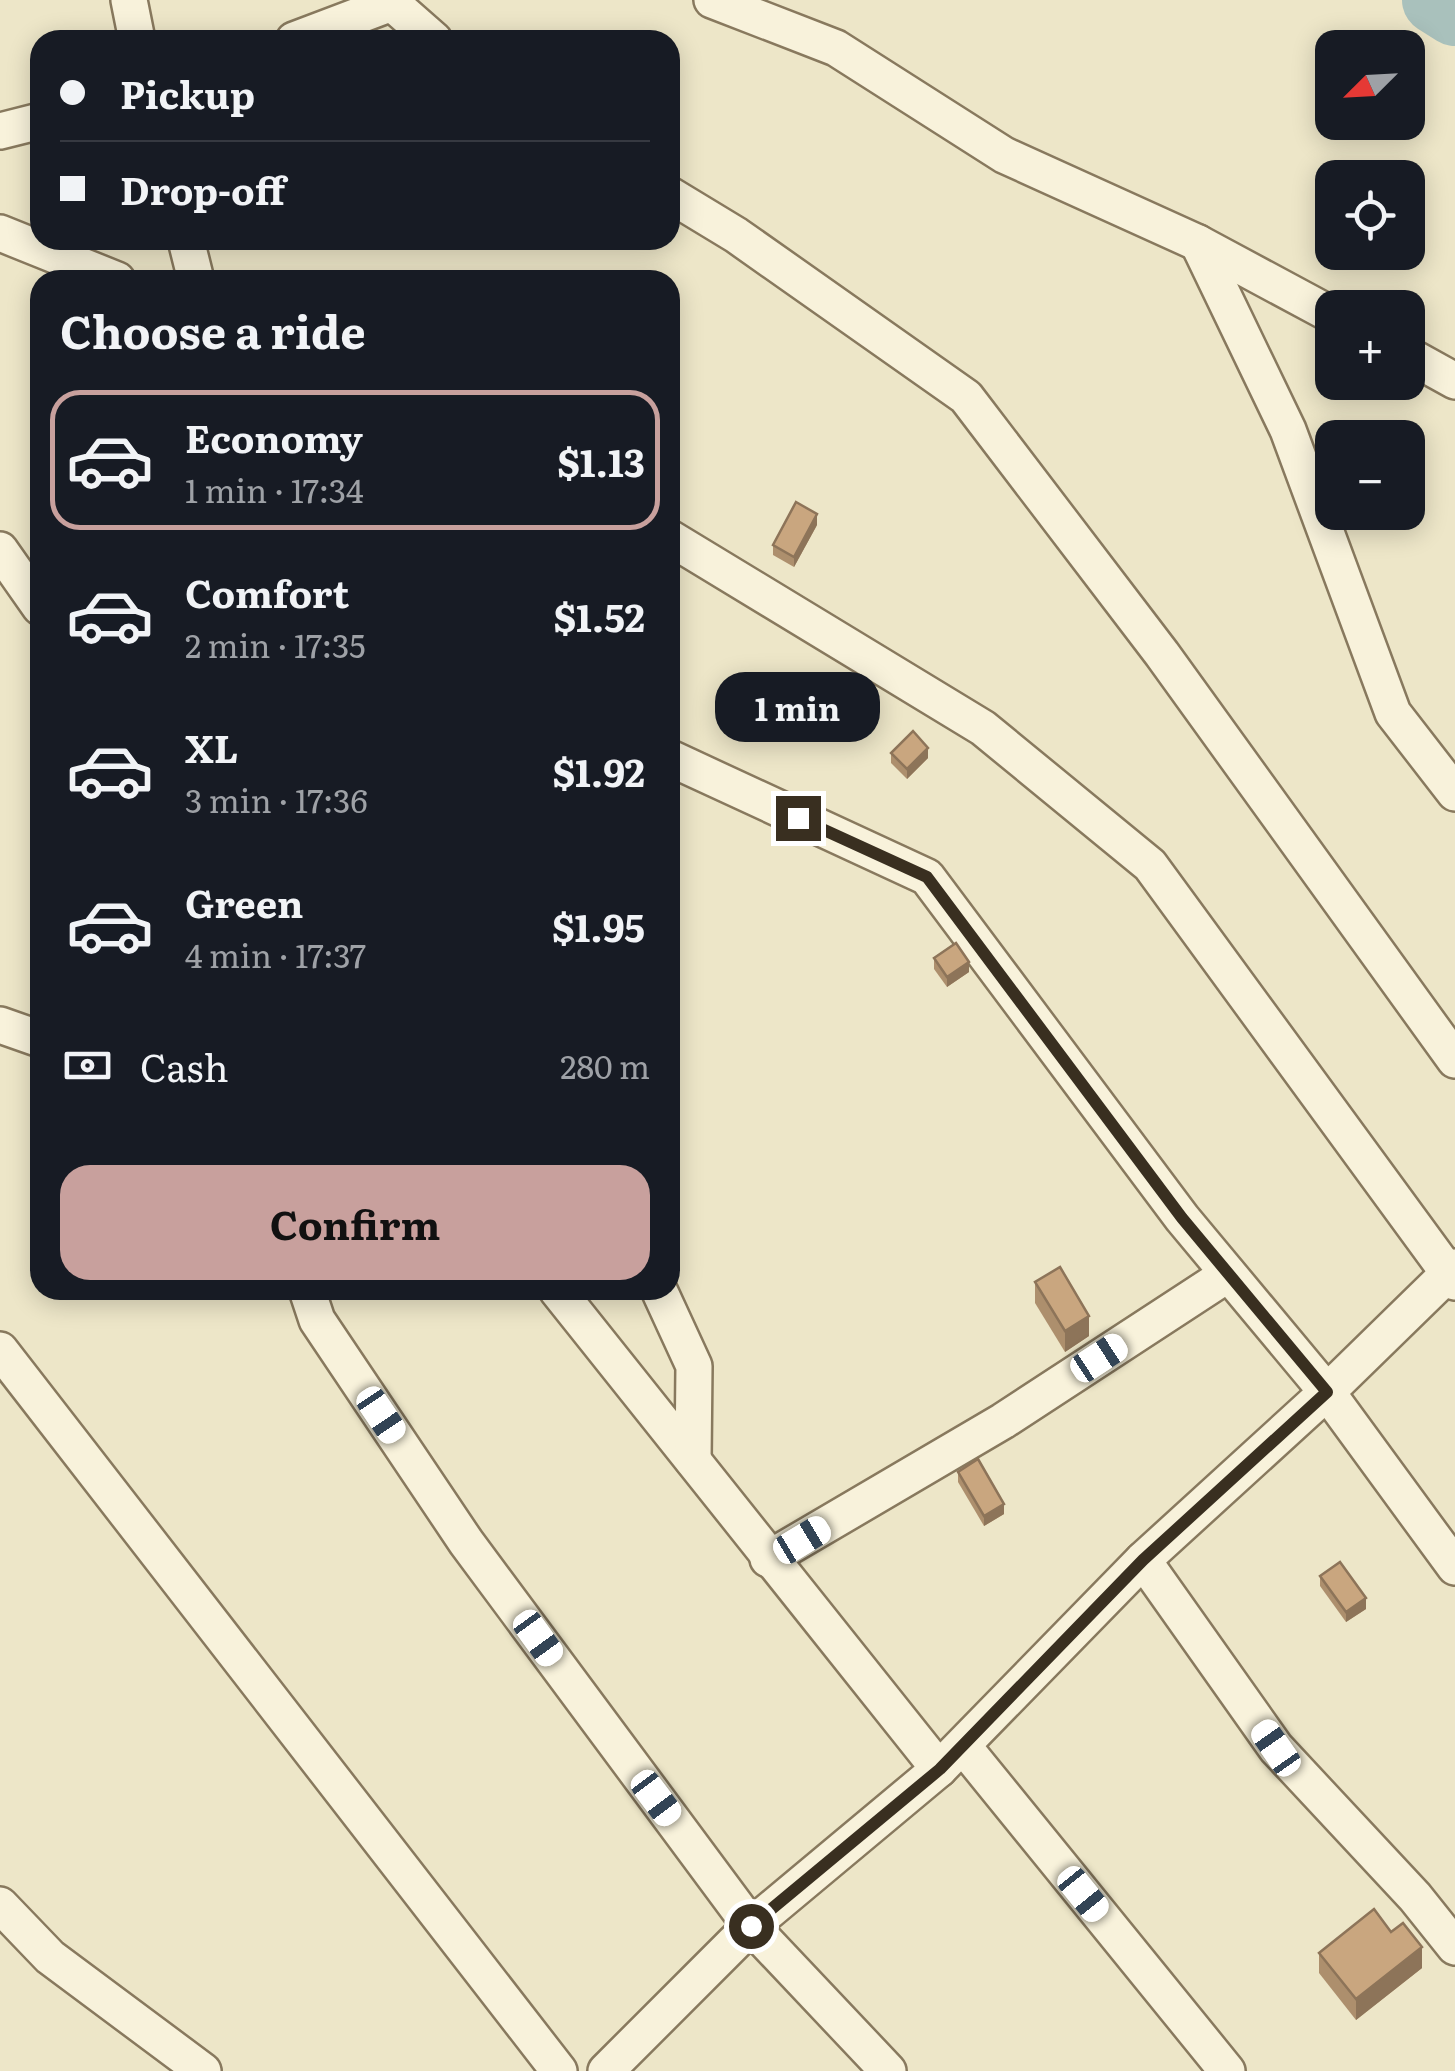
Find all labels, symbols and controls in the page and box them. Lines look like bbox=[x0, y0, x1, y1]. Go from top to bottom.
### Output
north arrow bbox=[1315, 30, 1425, 140]
map controls bbox=[1315, 30, 1425, 530]
text: Pickup bbox=[120, 64, 255, 121]
text: Drop-off bbox=[120, 160, 285, 217]
button: locate bbox=[1315, 160, 1425, 270]
button: + bbox=[1315, 290, 1425, 400]
text: Choose a ride bbox=[60, 296, 366, 363]
text: Economy bbox=[185, 408, 363, 465]
icon: car bbox=[65, 415, 155, 505]
button: − bbox=[1315, 420, 1425, 530]
text: $1.13 bbox=[557, 432, 645, 489]
text: 1 min · 17:34 bbox=[185, 465, 364, 513]
text: Comfort bbox=[185, 563, 349, 620]
icon: car bbox=[65, 570, 155, 660]
text: $1.52 bbox=[553, 587, 645, 644]
text: 2 min · 17:35 bbox=[185, 620, 365, 668]
callout: 1 min bbox=[716, 673, 880, 743]
text: 1 min bbox=[755, 683, 840, 731]
text: XL bbox=[185, 718, 238, 775]
icon: car bbox=[65, 725, 155, 815]
text: $1.92 bbox=[552, 742, 645, 799]
text: 3 min · 17:36 bbox=[185, 775, 368, 823]
route end bbox=[776, 796, 821, 841]
text: Green bbox=[185, 873, 303, 930]
icon: car bbox=[65, 880, 155, 970]
text: $1.95 bbox=[552, 897, 645, 954]
text: 4 min · 17:37 bbox=[185, 930, 366, 978]
text: Cash bbox=[140, 1037, 229, 1094]
icon: cash bbox=[60, 1038, 115, 1093]
text: 280 m bbox=[560, 1041, 650, 1089]
button: Confirm bbox=[60, 1165, 650, 1280]
car bbox=[1066, 1329, 1132, 1387]
car bbox=[352, 1382, 410, 1448]
car bbox=[769, 1512, 835, 1568]
car bbox=[508, 1605, 568, 1671]
car bbox=[1247, 1715, 1305, 1781]
car bbox=[626, 1765, 686, 1831]
car bbox=[1052, 1861, 1114, 1927]
route start bbox=[729, 1904, 774, 1949]

